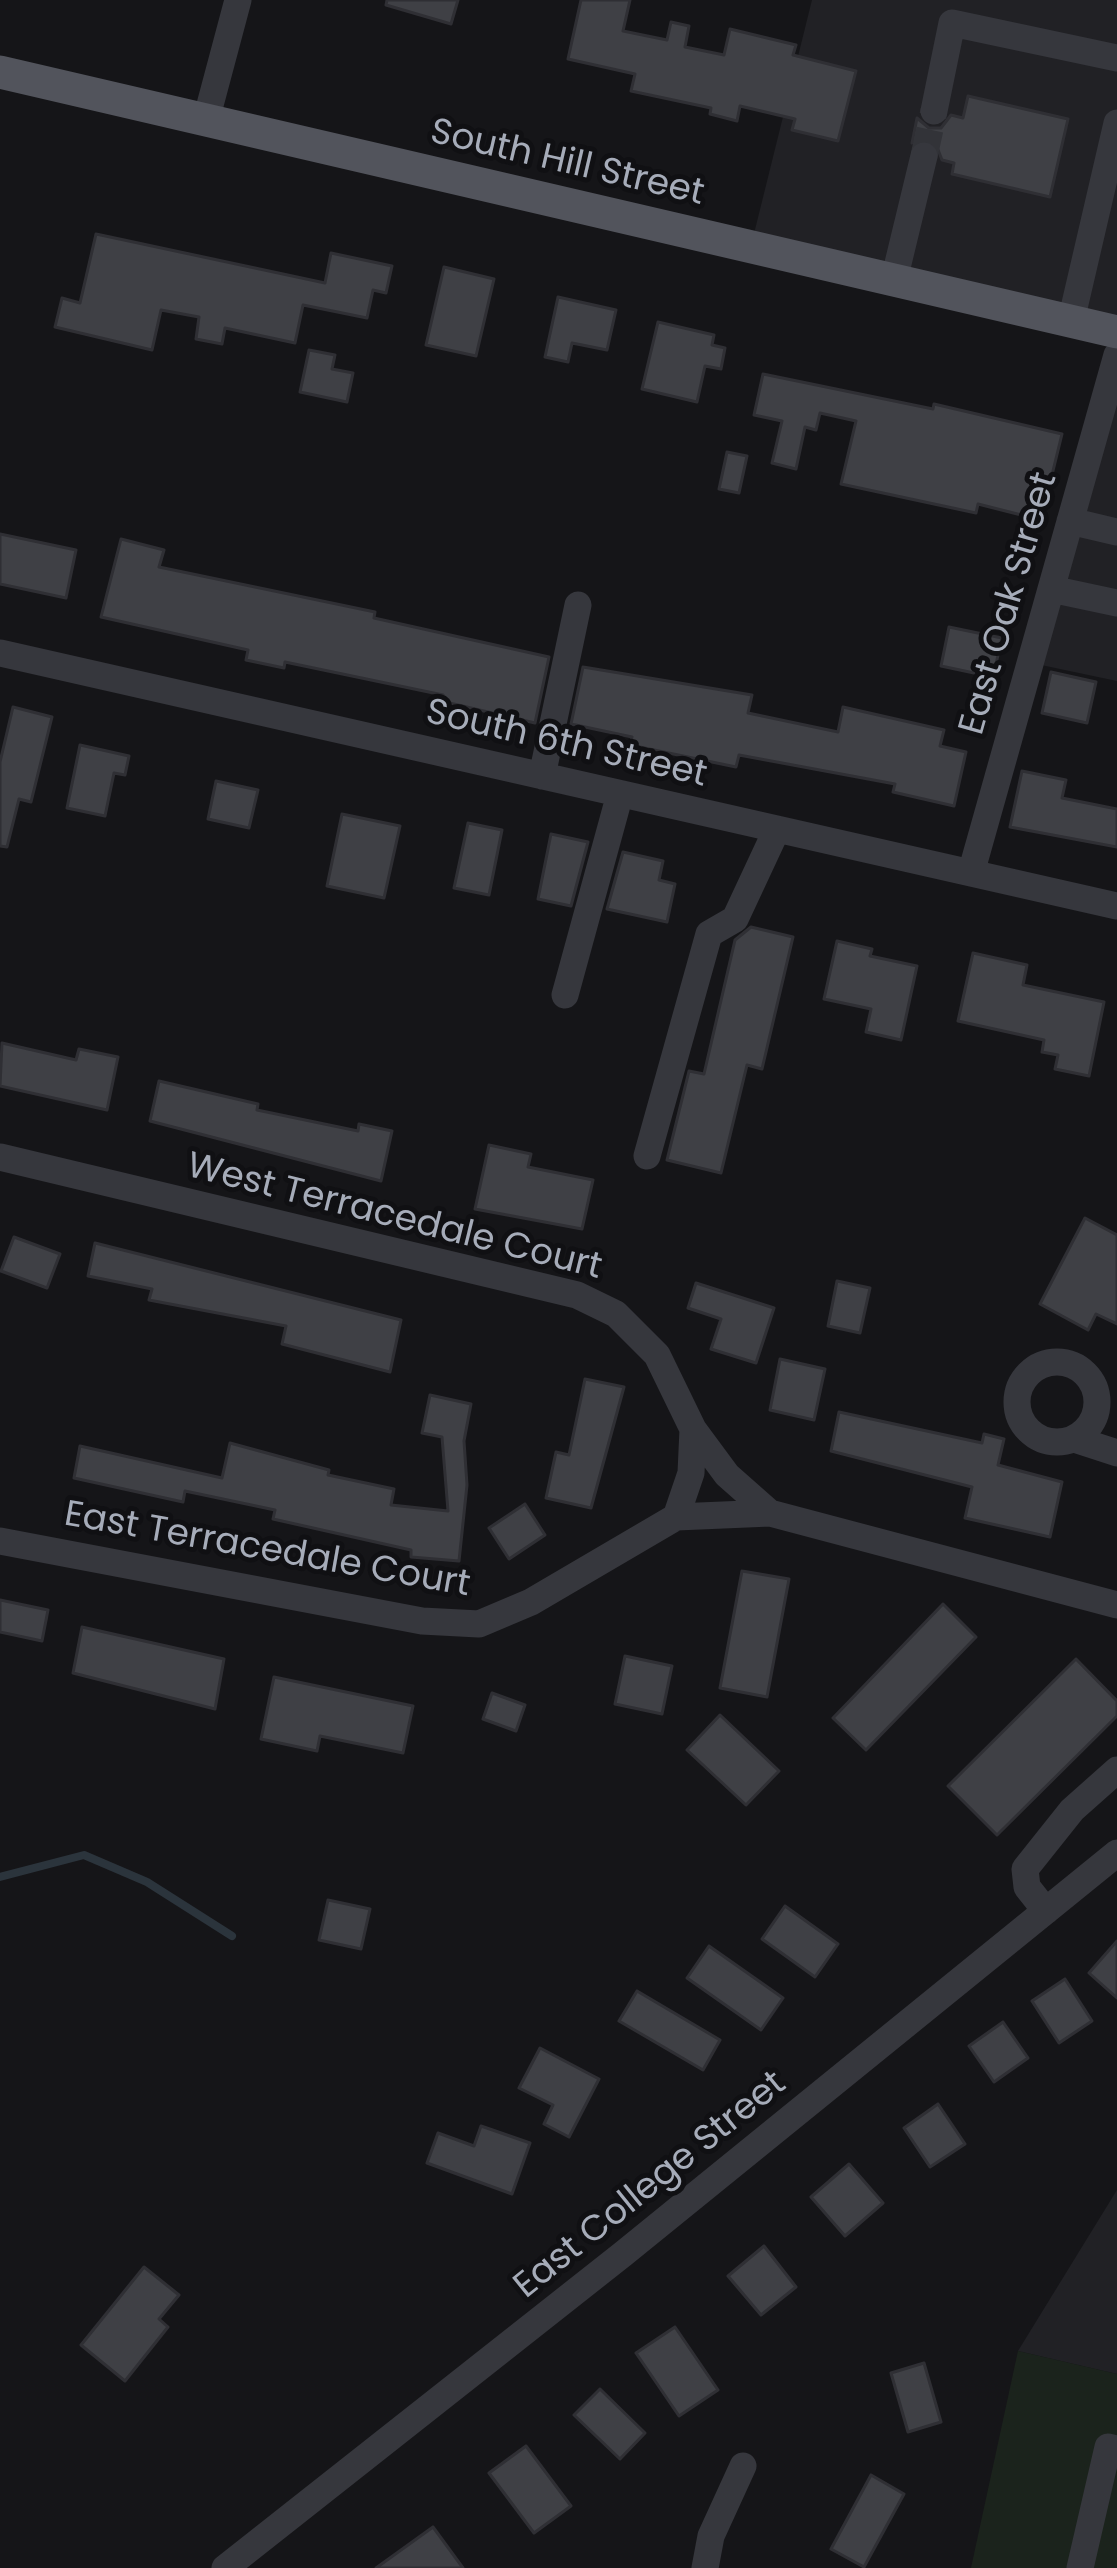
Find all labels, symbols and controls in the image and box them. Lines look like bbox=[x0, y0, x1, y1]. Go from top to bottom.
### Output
street label: South Hill Street bbox=[426, 112, 708, 216]
street label: East Oak Street bbox=[952, 468, 1068, 740]
street label: South 6th Street bbox=[421, 692, 711, 798]
street label: West Terracedale Court bbox=[182, 1146, 606, 1290]
street label: East Terracedale Court bbox=[61, 1494, 473, 1608]
street label: East College Street bbox=[507, 2063, 795, 2309]

